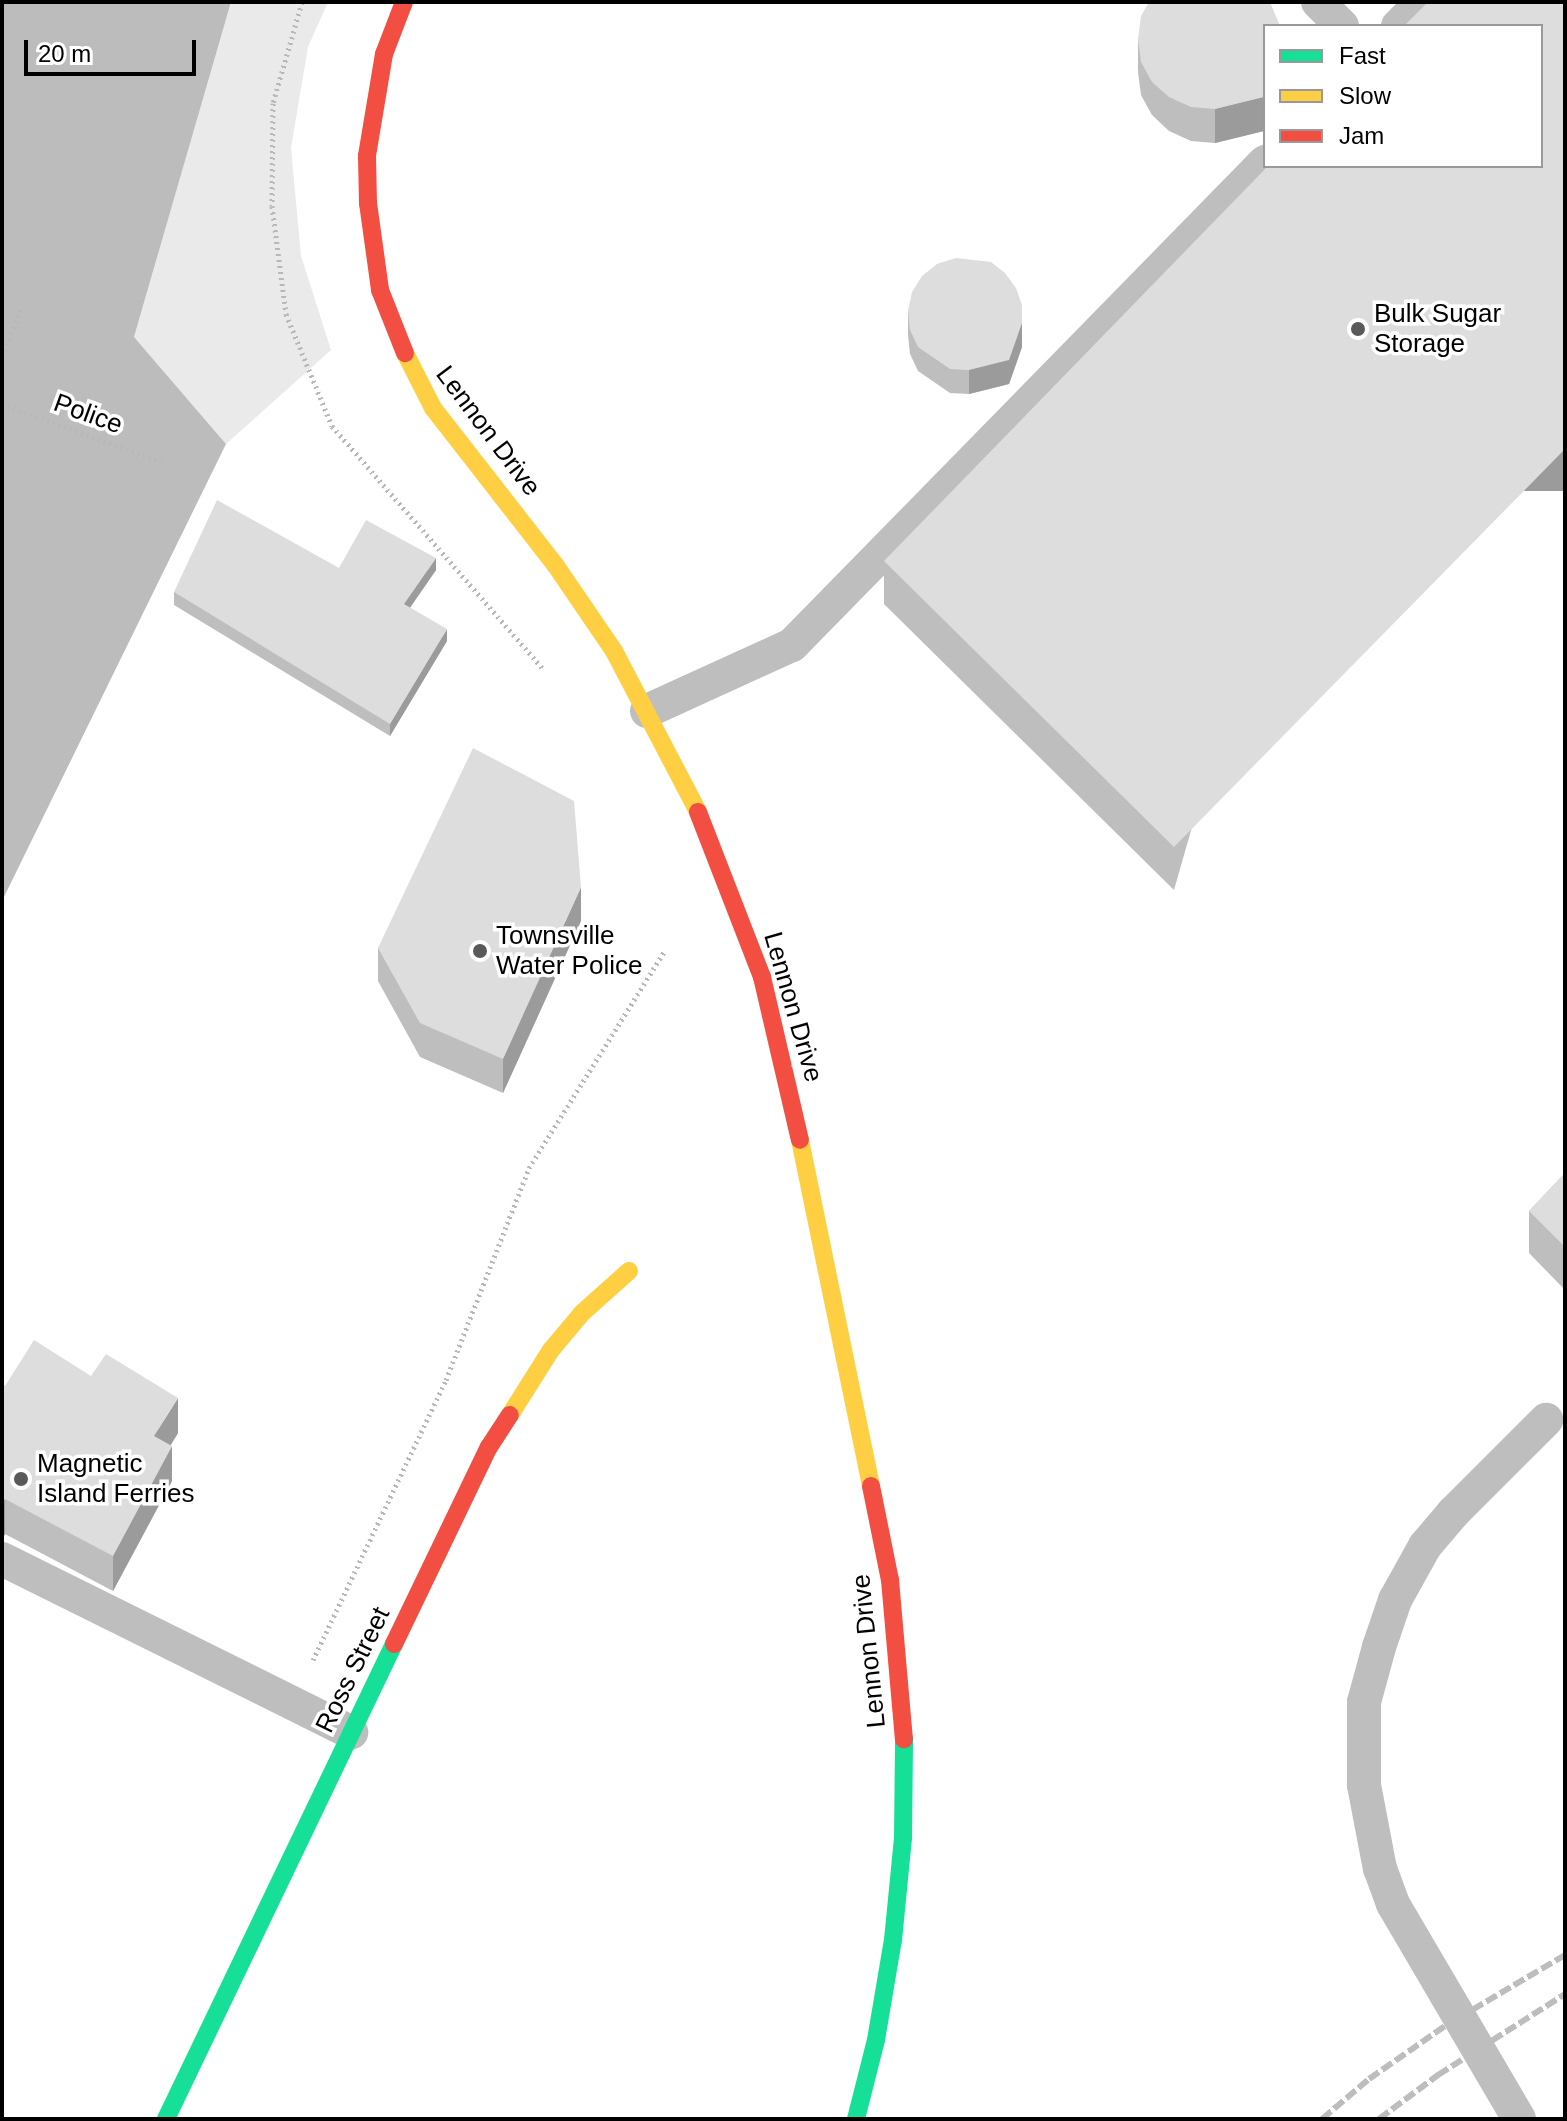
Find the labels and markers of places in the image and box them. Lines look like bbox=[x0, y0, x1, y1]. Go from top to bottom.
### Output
place label: Bulk Sugar Storage bbox=[1374, 298, 1501, 360]
marker: Bulk Sugar Storage bbox=[1349, 320, 1367, 338]
place label: Townsville Water Police bbox=[496, 920, 642, 982]
marker: Townsville Water Police bbox=[471, 942, 489, 960]
place label: Magnetic Island Ferries bbox=[37, 1448, 194, 1510]
marker: Magnetic Island Ferries bbox=[12, 1470, 30, 1488]

